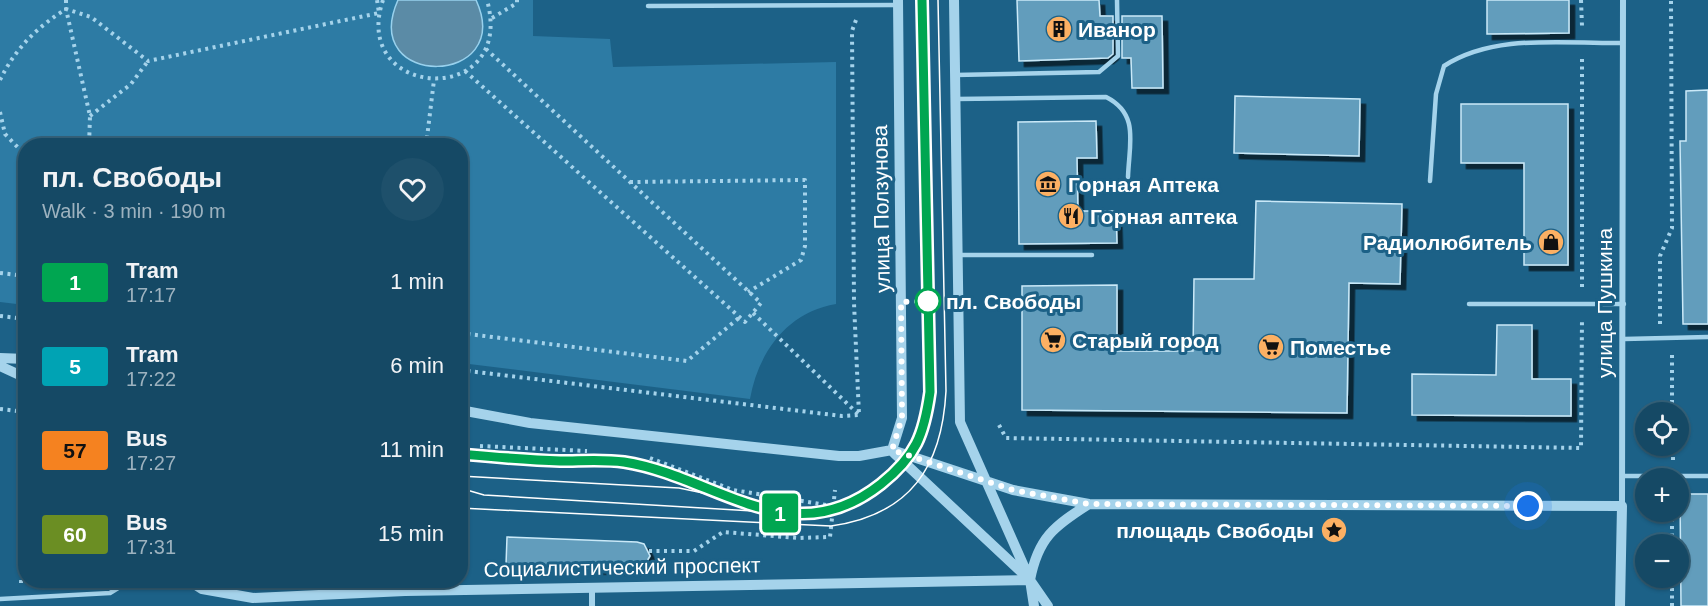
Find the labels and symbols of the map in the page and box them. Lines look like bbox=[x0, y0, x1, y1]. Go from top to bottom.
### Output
building icon: Иванор bbox=[1044, 14, 1074, 44]
place label: Иванор bbox=[1078, 18, 1156, 41]
street label: улица Ползунова bbox=[868, 125, 894, 293]
museum icon: Горная Аптека bbox=[1033, 169, 1063, 199]
place label: Горная Аптека bbox=[1068, 173, 1219, 196]
restaurant icon: Горная аптека bbox=[1056, 201, 1086, 231]
place label: Горная аптека bbox=[1090, 205, 1238, 228]
shop icon: Радиолюбитель bbox=[1536, 227, 1566, 257]
street label: улица Пушкина bbox=[1593, 228, 1616, 378]
place label: Радиолюбитель bbox=[1363, 231, 1532, 254]
marker: пл. Свободы bbox=[915, 288, 941, 314]
place label: пл. Свободы bbox=[946, 290, 1081, 313]
supermarket icon: Старый город bbox=[1038, 325, 1068, 355]
place label: Старый город bbox=[1072, 329, 1219, 352]
supermarket icon: Поместье bbox=[1256, 332, 1286, 362]
place label: Поместье bbox=[1290, 336, 1391, 359]
your location bbox=[1513, 491, 1543, 521]
line badge: 1 bbox=[760, 494, 800, 532]
place icon: площадь Свободы bbox=[1319, 515, 1349, 545]
place label: площадь Свободы bbox=[1116, 519, 1314, 542]
street label: Социалистический проспект bbox=[483, 553, 761, 581]

